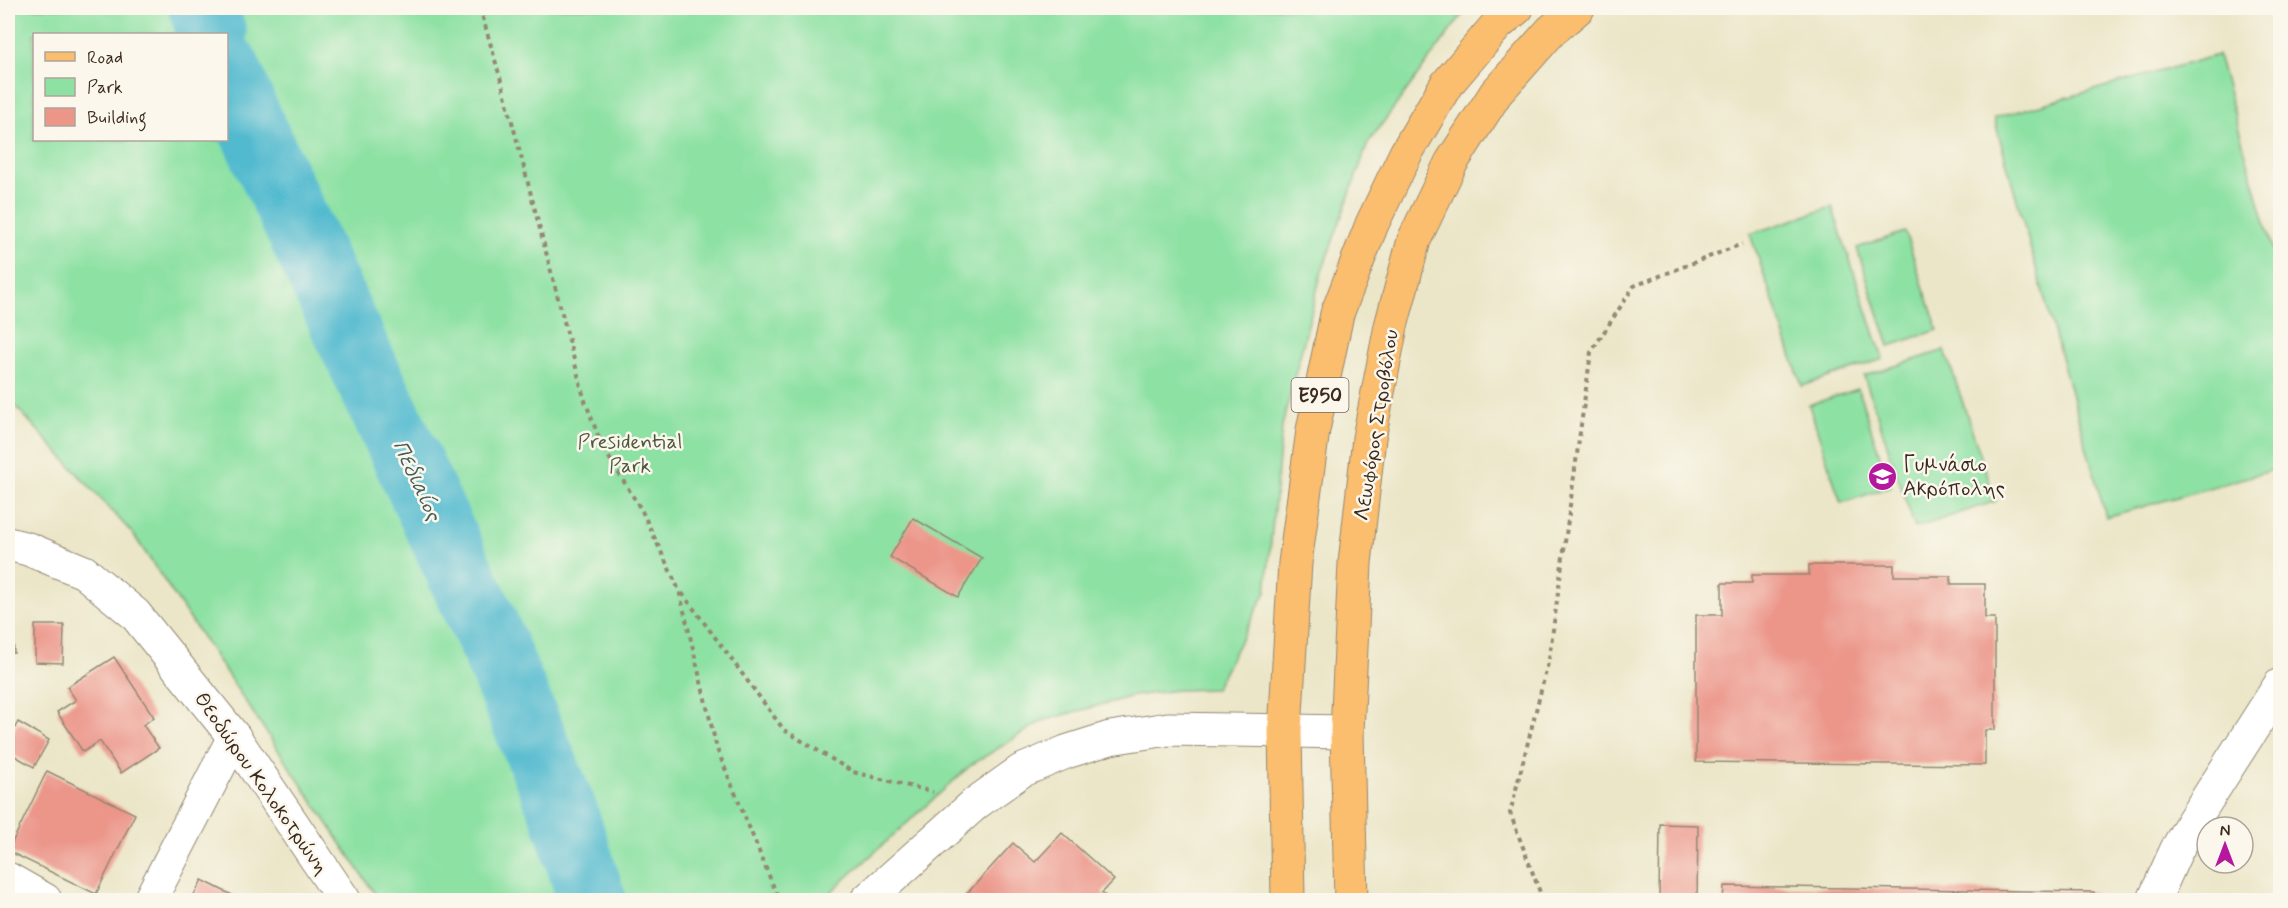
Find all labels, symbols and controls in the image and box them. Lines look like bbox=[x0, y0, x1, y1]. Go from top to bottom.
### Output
legend bbox=[33, 33, 228, 141]
text: Road bbox=[87, 46, 123, 70]
text: Park bbox=[87, 76, 123, 100]
text: Building bbox=[87, 106, 147, 132]
street label: Λεωφόρος Στροβόλου bbox=[1348, 328, 1406, 523]
road number: E950 bbox=[1292, 378, 1348, 412]
park label: Presidential Park bbox=[578, 428, 682, 480]
water label: Πεδιαίος bbox=[385, 436, 448, 527]
place label: Γυμνάσιο Ακρόπολης bbox=[1903, 451, 2005, 503]
school or university icon: Γυμνάσιο Ακρόπολης bbox=[1866, 460, 1898, 492]
street label: Θεοδώρου Κολοκοτρώνη bbox=[187, 686, 335, 881]
north arrow bbox=[2195, 815, 2255, 875]
text: N bbox=[2220, 821, 2230, 842]

